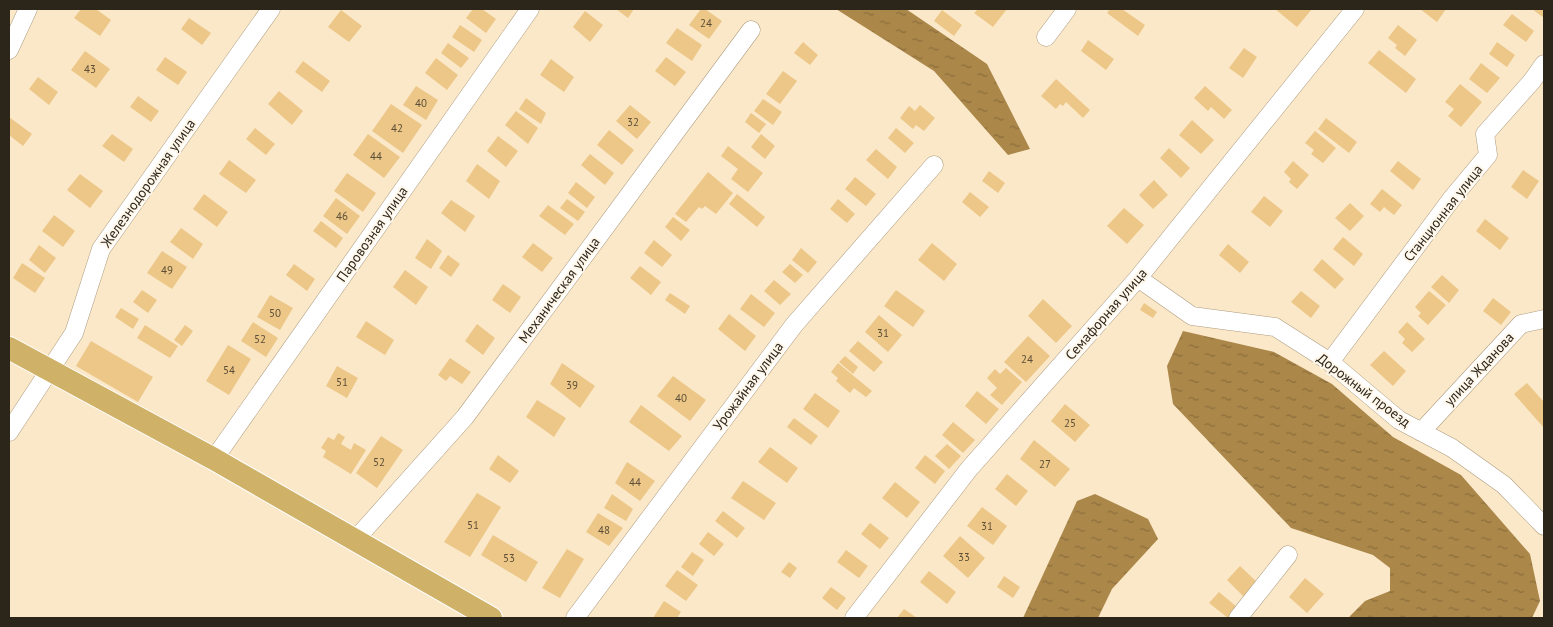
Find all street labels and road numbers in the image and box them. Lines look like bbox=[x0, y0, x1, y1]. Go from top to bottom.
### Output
street label: Железнодорожная улица bbox=[96, 115, 199, 252]
street label: Станционная улица bbox=[1400, 161, 1486, 265]
street label: Паровозная улица bbox=[332, 183, 412, 285]
street label: Механическая улица bbox=[514, 233, 604, 347]
street label: Семафорная улица bbox=[1061, 264, 1151, 364]
street label: улица Жданова bbox=[1440, 328, 1518, 410]
street label: Урожайная улица bbox=[709, 338, 787, 434]
street label: Дорожный проезд bbox=[1314, 349, 1415, 431]

